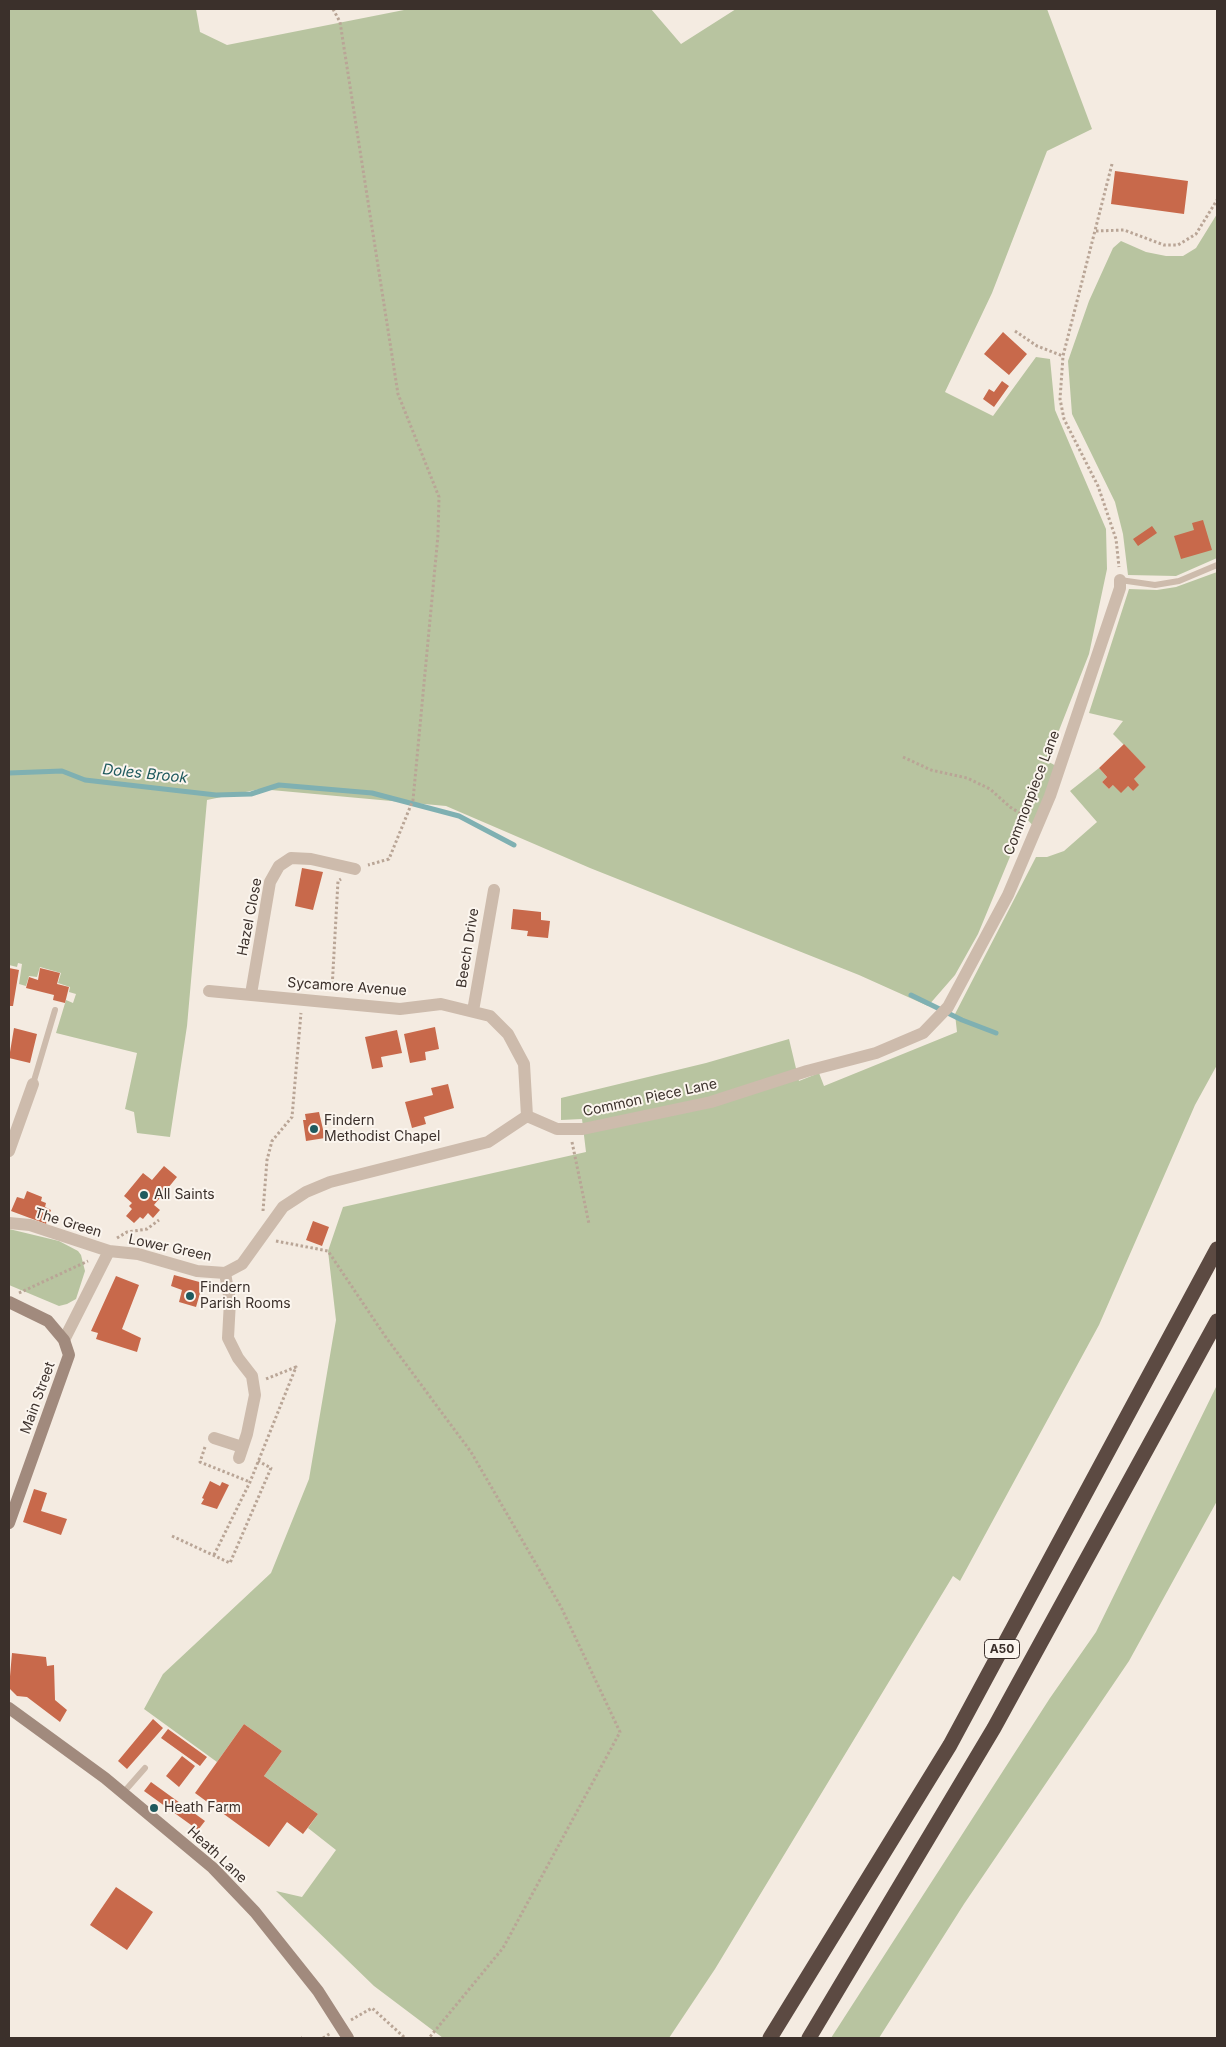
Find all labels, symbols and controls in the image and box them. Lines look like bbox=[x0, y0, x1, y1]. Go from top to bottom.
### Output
street label: Commonpiece Lane bbox=[1000, 728, 1064, 858]
water label: Doles Brook bbox=[101, 761, 189, 787]
street label: Hazel Close bbox=[234, 877, 266, 957]
street label: Beech Drive bbox=[453, 907, 483, 989]
street label: Sycamore Avenue bbox=[287, 974, 407, 1000]
street label: Common Piece Lane bbox=[581, 1076, 719, 1120]
place label: Findern Methodist Chapel bbox=[324, 1113, 440, 1146]
marker: Findern Methodist Chapel bbox=[308, 1123, 320, 1135]
place label: All Saints bbox=[154, 1187, 215, 1203]
marker: All Saints bbox=[138, 1189, 150, 1201]
street label: The Green bbox=[32, 1205, 104, 1241]
street label: Lower Green bbox=[127, 1231, 213, 1265]
place label: Findern Parish Rooms bbox=[200, 1280, 291, 1312]
marker: Findern Parish Rooms bbox=[184, 1290, 196, 1302]
street label: Main Street bbox=[17, 1360, 59, 1436]
road number: A50 bbox=[984, 1640, 1020, 1658]
place label: Heath Farm bbox=[164, 1800, 241, 1816]
marker: Heath Farm bbox=[148, 1802, 160, 1814]
street label: Heath Lane bbox=[184, 1823, 250, 1887]

